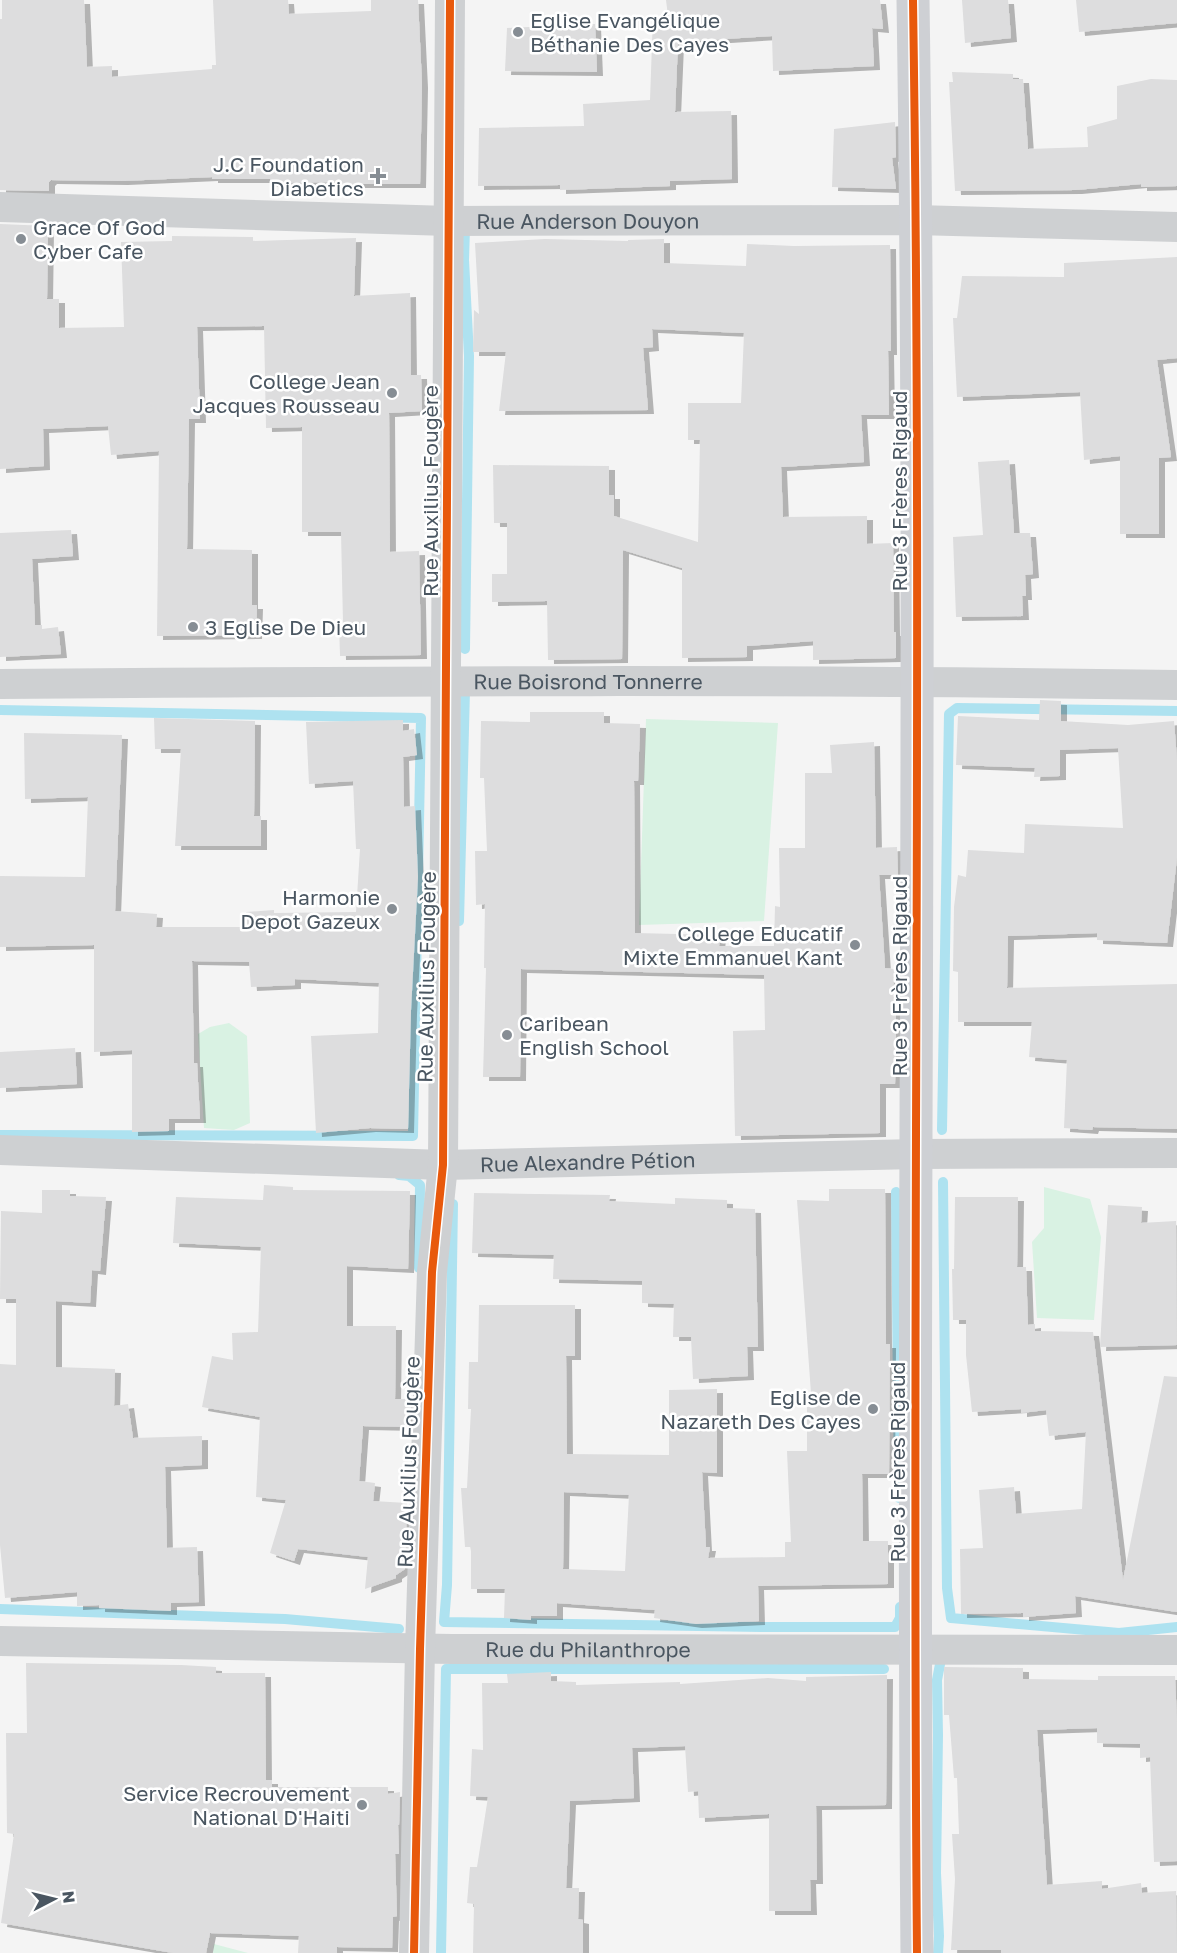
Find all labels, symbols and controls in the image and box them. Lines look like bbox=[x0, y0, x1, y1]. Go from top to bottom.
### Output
place label: Eglise Evangélique Béthanie Des Cayes bbox=[530, 7, 729, 57]
marker: Eglise Evangélique Béthanie Des Cayes bbox=[511, 25, 525, 39]
place label: J.C Foundation Diabetics bbox=[213, 151, 364, 201]
marker: J.C Foundation Diabetics bbox=[369, 167, 387, 185]
street label: Rue Anderson Douyon bbox=[476, 207, 699, 234]
place label: Grace Of God Cyber Cafe bbox=[33, 214, 165, 264]
marker: Grace Of God Cyber Cafe bbox=[14, 232, 28, 246]
place label: College Jean Jacques Rousseau bbox=[192, 368, 380, 418]
street label: Rue Auxilius Fougère bbox=[417, 385, 443, 597]
marker: College Jean Jacques Rousseau bbox=[385, 386, 399, 400]
street label: Rue 3 Frères Rigaud bbox=[886, 390, 912, 592]
place label: 3 Eglise De Dieu bbox=[205, 614, 366, 640]
marker: 3 Eglise De Dieu bbox=[186, 620, 200, 634]
street label: Rue Boisrond Tonnerre bbox=[473, 668, 703, 694]
street label: Rue Auxilius Fougère bbox=[411, 871, 441, 1083]
street label: Rue 3 Frères Rigaud bbox=[886, 875, 912, 1077]
place label: Harmonie Depot Gazeux bbox=[240, 884, 380, 934]
marker: Harmonie Depot Gazeux bbox=[385, 902, 399, 916]
place label: College Educatif Mixte Emmanuel Kant bbox=[623, 920, 843, 970]
marker: College Educatif Mixte Emmanuel Kant bbox=[848, 938, 862, 952]
place label: Caribean English School bbox=[519, 1010, 669, 1060]
marker: Caribean English School bbox=[500, 1028, 514, 1042]
street label: Rue Alexandre Pétion bbox=[480, 1146, 696, 1177]
street label: Rue Auxilius Fougère bbox=[391, 1356, 425, 1568]
street label: Rue 3 Frères Rigaud bbox=[884, 1361, 910, 1563]
place label: Eglise de Nazareth Des Cayes bbox=[660, 1384, 861, 1434]
marker: Eglise de Nazareth Des Cayes bbox=[866, 1402, 880, 1416]
street label: Rue du Philanthrope bbox=[485, 1636, 691, 1662]
place label: Service Recrouvement National D'Haiti bbox=[123, 1780, 350, 1830]
marker: Service Recrouvement National D'Haiti bbox=[355, 1798, 369, 1812]
north arrow bbox=[24, 1869, 84, 1929]
text: N bbox=[58, 1890, 80, 1904]

